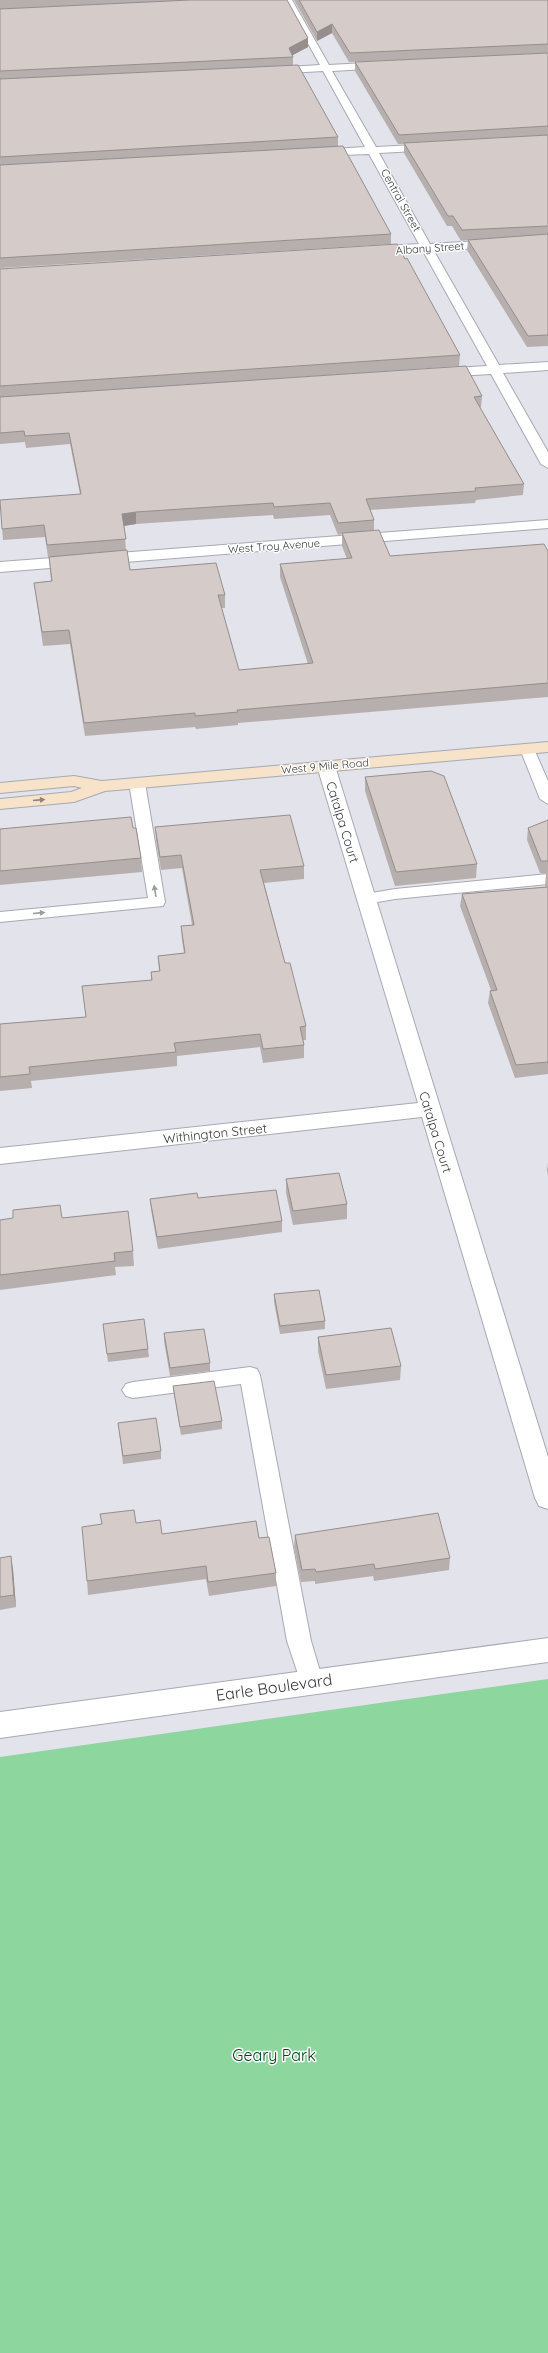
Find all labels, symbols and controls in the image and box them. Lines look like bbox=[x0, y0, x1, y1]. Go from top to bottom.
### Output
street label: Central Street bbox=[378, 166, 424, 234]
street label: Albany Street bbox=[395, 239, 465, 257]
street label: West Troy Avenue bbox=[228, 536, 320, 556]
street label: West 9 Mile Road bbox=[281, 755, 369, 777]
street label: Catalpa Court bbox=[323, 779, 363, 865]
one-way arrow bbox=[33, 797, 45, 804]
one-way arrow bbox=[152, 885, 158, 897]
one-way arrow bbox=[33, 910, 45, 916]
street label: Catalpa Court bbox=[416, 1089, 456, 1175]
street label: Withington Street bbox=[162, 1120, 268, 1146]
street label: Earle Boulevard bbox=[215, 1669, 333, 1705]
park label: Geary Park bbox=[232, 2045, 316, 2065]

